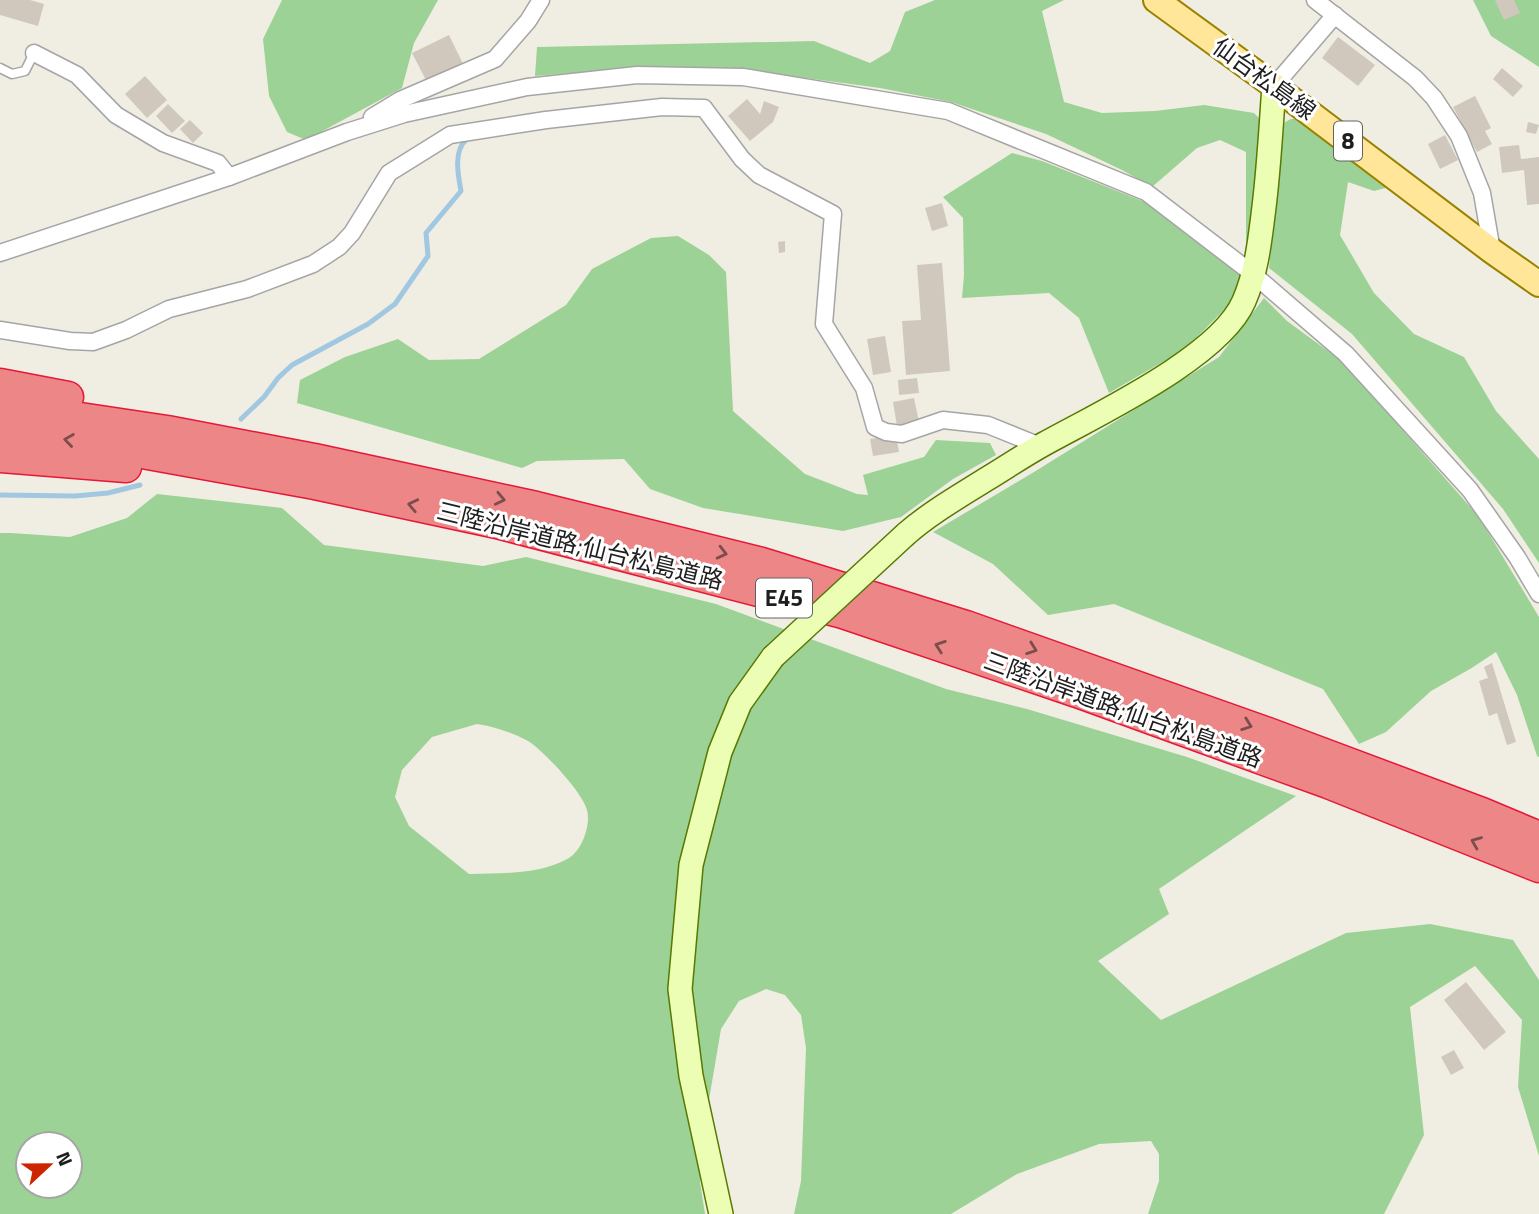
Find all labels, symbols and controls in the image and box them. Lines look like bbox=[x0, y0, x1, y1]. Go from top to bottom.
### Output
street label: 仙台松島線 bbox=[1205, 28, 1324, 128]
road number: 8 bbox=[1334, 122, 1362, 160]
one-way arrow bbox=[63, 433, 75, 448]
one-way arrow bbox=[494, 491, 506, 506]
street label: 三陸沿岸道路;仙台松島道路 bbox=[433, 492, 727, 598]
one-way arrow bbox=[407, 498, 419, 513]
one-way arrow bbox=[715, 545, 727, 559]
road number: E45 bbox=[756, 578, 812, 618]
one-way arrow bbox=[934, 640, 947, 654]
one-way arrow bbox=[1026, 641, 1038, 655]
street label: 三陸沿岸道路;仙台松島道路 bbox=[979, 642, 1268, 776]
one-way arrow bbox=[1240, 717, 1252, 731]
one-way arrow bbox=[1470, 837, 1482, 851]
north arrow bbox=[14, 1130, 84, 1200]
text: N bbox=[49, 1147, 81, 1170]

